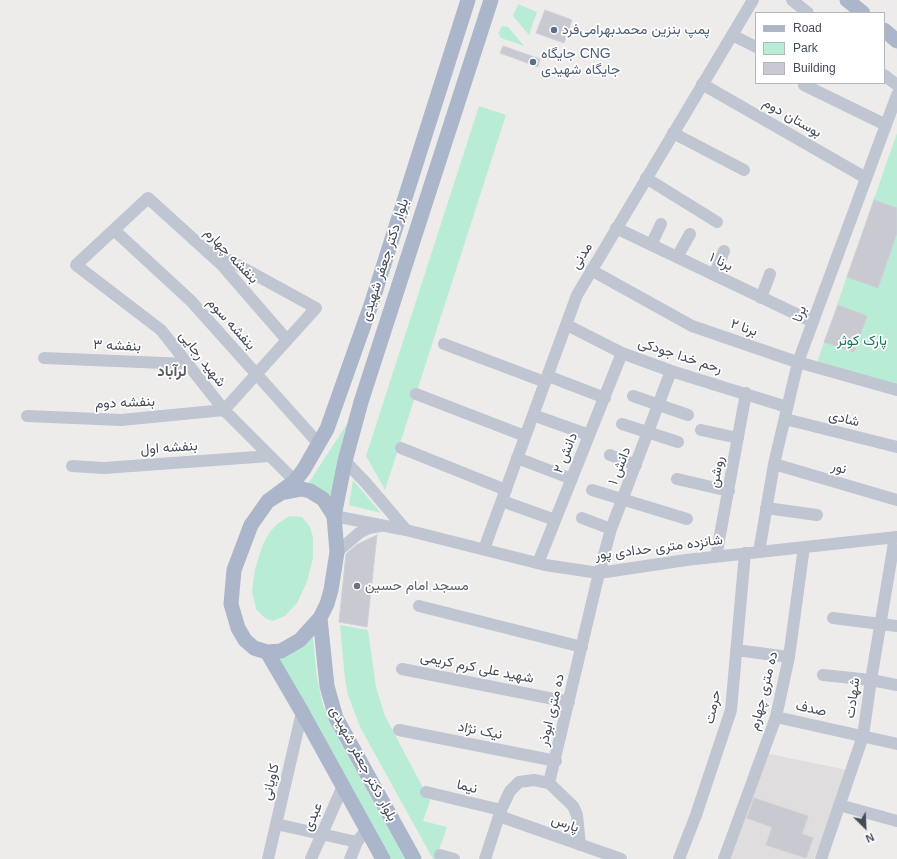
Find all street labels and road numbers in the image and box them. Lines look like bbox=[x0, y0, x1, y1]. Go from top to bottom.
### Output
street label: بوستان دوم bbox=[760, 94, 824, 142]
street label: بلوار دکتر جعفر شهیدی bbox=[357, 197, 413, 323]
street label: بنفشه چهارم bbox=[200, 225, 262, 287]
street label: مدنی bbox=[568, 240, 596, 272]
street label: برنا ۱ bbox=[706, 249, 736, 275]
street label: بنفشه سوم bbox=[203, 294, 259, 354]
street label: برنا bbox=[789, 303, 811, 325]
street label: برنا ۲ bbox=[728, 316, 760, 340]
street label: شهید رجایی bbox=[175, 328, 229, 390]
street label: رحم خدا جودکی bbox=[636, 335, 724, 377]
street label: بنفشه ۳ bbox=[93, 337, 141, 355]
street label: بنفشه دوم bbox=[95, 394, 155, 412]
street label: شادی bbox=[827, 407, 861, 431]
street label: دانش ۲ bbox=[550, 430, 582, 476]
street label: بنفشه اول bbox=[140, 438, 198, 458]
street label: دانش ۱ bbox=[605, 445, 635, 487]
street label: روشن bbox=[706, 455, 728, 489]
street label: نور bbox=[829, 458, 849, 478]
street label: شانزده متری حدادی پور bbox=[594, 532, 724, 564]
street label: شهید علی کرم کریمی bbox=[419, 649, 535, 687]
street label: ده متری چهارم bbox=[746, 650, 782, 732]
street label: ده متری ابوذر bbox=[536, 672, 568, 748]
street label: شهادت bbox=[842, 677, 864, 719]
street label: حرمت bbox=[701, 689, 725, 725]
street label: صدف bbox=[794, 698, 828, 720]
street label: بلوار دکتر جعفر شهیدی bbox=[326, 704, 400, 824]
street label: نیک نژاد bbox=[456, 718, 504, 744]
street label: کاویانی bbox=[259, 762, 283, 802]
street label: نیما bbox=[455, 776, 479, 798]
street label: عبدی bbox=[300, 800, 326, 834]
street label: پارس bbox=[549, 811, 581, 837]

